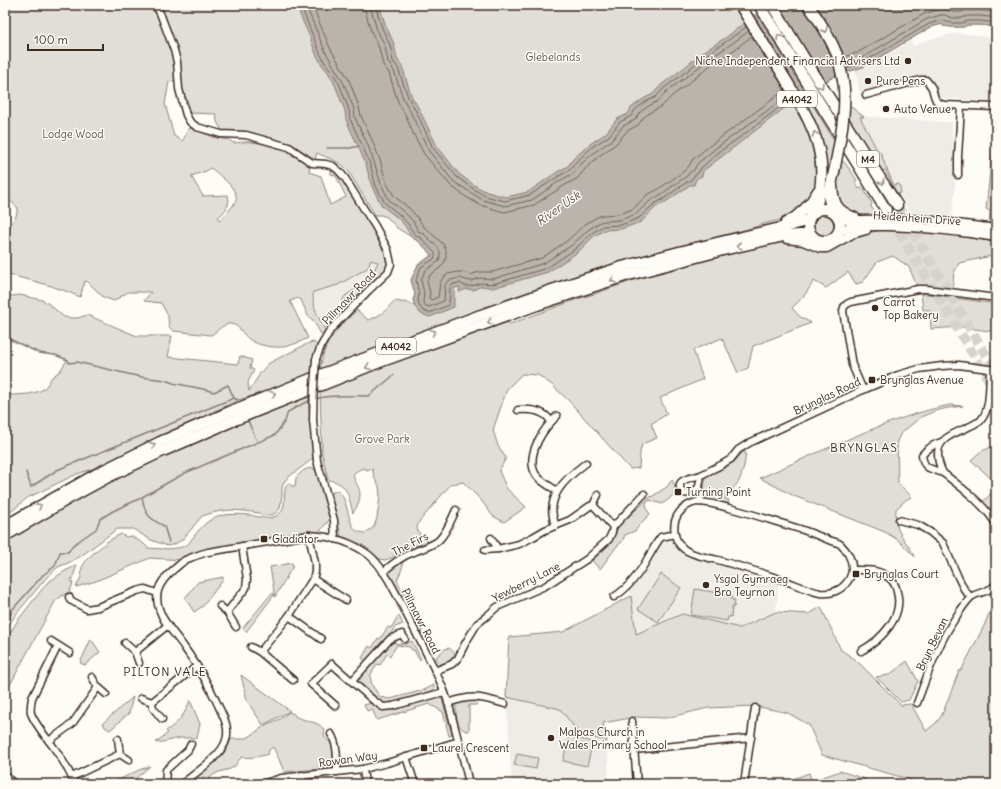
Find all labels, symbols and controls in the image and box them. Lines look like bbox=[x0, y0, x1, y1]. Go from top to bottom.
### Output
scale bar bbox=[28, 26, 103, 52]
one-way arrow bbox=[820, 26, 828, 33]
text: 100 m bbox=[34, 32, 68, 47]
one-way arrow bbox=[776, 34, 784, 41]
park label: Glebelands bbox=[526, 50, 580, 64]
place label: Niche Independent Financial Advisers Ltd bbox=[695, 54, 901, 68]
marker: Niche Independent Financial Advisers Ltd bbox=[903, 56, 913, 66]
place label: Pure Pens bbox=[876, 74, 925, 88]
marker: Pure Pens bbox=[863, 76, 873, 86]
one-way arrow bbox=[817, 82, 824, 89]
road number: A4042 bbox=[777, 91, 817, 107]
place label: Auto Venue bbox=[894, 102, 951, 116]
marker: Auto Venue bbox=[881, 104, 891, 114]
park label: Lodge Wood bbox=[42, 127, 104, 141]
one-way arrow bbox=[811, 131, 819, 138]
road number: M4 bbox=[857, 151, 879, 167]
one-way arrow bbox=[877, 178, 885, 185]
water label: River Usk bbox=[533, 187, 583, 228]
street label: Heidenheim Drive bbox=[873, 208, 961, 228]
one-way arrow bbox=[736, 242, 742, 250]
street label: Pillmawr Road bbox=[319, 266, 379, 328]
one-way arrow bbox=[610, 275, 617, 283]
place label: Carrot Top Bakery bbox=[883, 295, 939, 322]
marker: Carrot Top Bakery bbox=[870, 303, 880, 313]
one-way arrow bbox=[487, 317, 494, 325]
one-way arrow bbox=[430, 329, 437, 337]
road number: A4042 bbox=[376, 338, 416, 354]
one-way arrow bbox=[365, 362, 372, 370]
place label: Brynglas Avenue bbox=[880, 373, 964, 387]
street label: Brynglas Road bbox=[791, 374, 863, 418]
marker: Brynglas Avenue bbox=[867, 375, 877, 385]
one-way arrow bbox=[269, 391, 276, 399]
park label: Grove Park bbox=[354, 432, 410, 446]
district label: BRYNGLAS bbox=[830, 440, 898, 455]
one-way arrow bbox=[149, 442, 157, 450]
place label: Turning Point bbox=[686, 485, 751, 499]
marker: Turning Point bbox=[673, 487, 683, 497]
one-way arrow bbox=[35, 504, 42, 511]
street label: The Firs bbox=[390, 529, 430, 559]
place label: Gladiator bbox=[272, 532, 319, 546]
marker: Gladiator bbox=[259, 534, 269, 544]
street label: Yewberry Lane bbox=[490, 559, 562, 605]
place label: Brynglas Court bbox=[864, 567, 939, 581]
marker: Brynglas Court bbox=[851, 569, 861, 579]
place label: Ysgol Gymraeg Bro Teyrnon bbox=[714, 572, 788, 599]
marker: Ysgol Gymraeg Bro Teyrnon bbox=[701, 580, 711, 590]
street label: Pillmawr Road bbox=[399, 586, 444, 656]
street label: Bryn Bevan bbox=[913, 615, 951, 673]
district label: PILTON VALE bbox=[123, 664, 207, 679]
place label: Malpas Church in Wales Primary School bbox=[559, 725, 667, 752]
marker: Malpas Church in Wales Primary School bbox=[546, 733, 556, 743]
place label: Laurel Crescent bbox=[432, 741, 510, 755]
marker: Laurel Crescent bbox=[419, 743, 429, 753]
street label: Rowan Way bbox=[318, 748, 378, 770]

